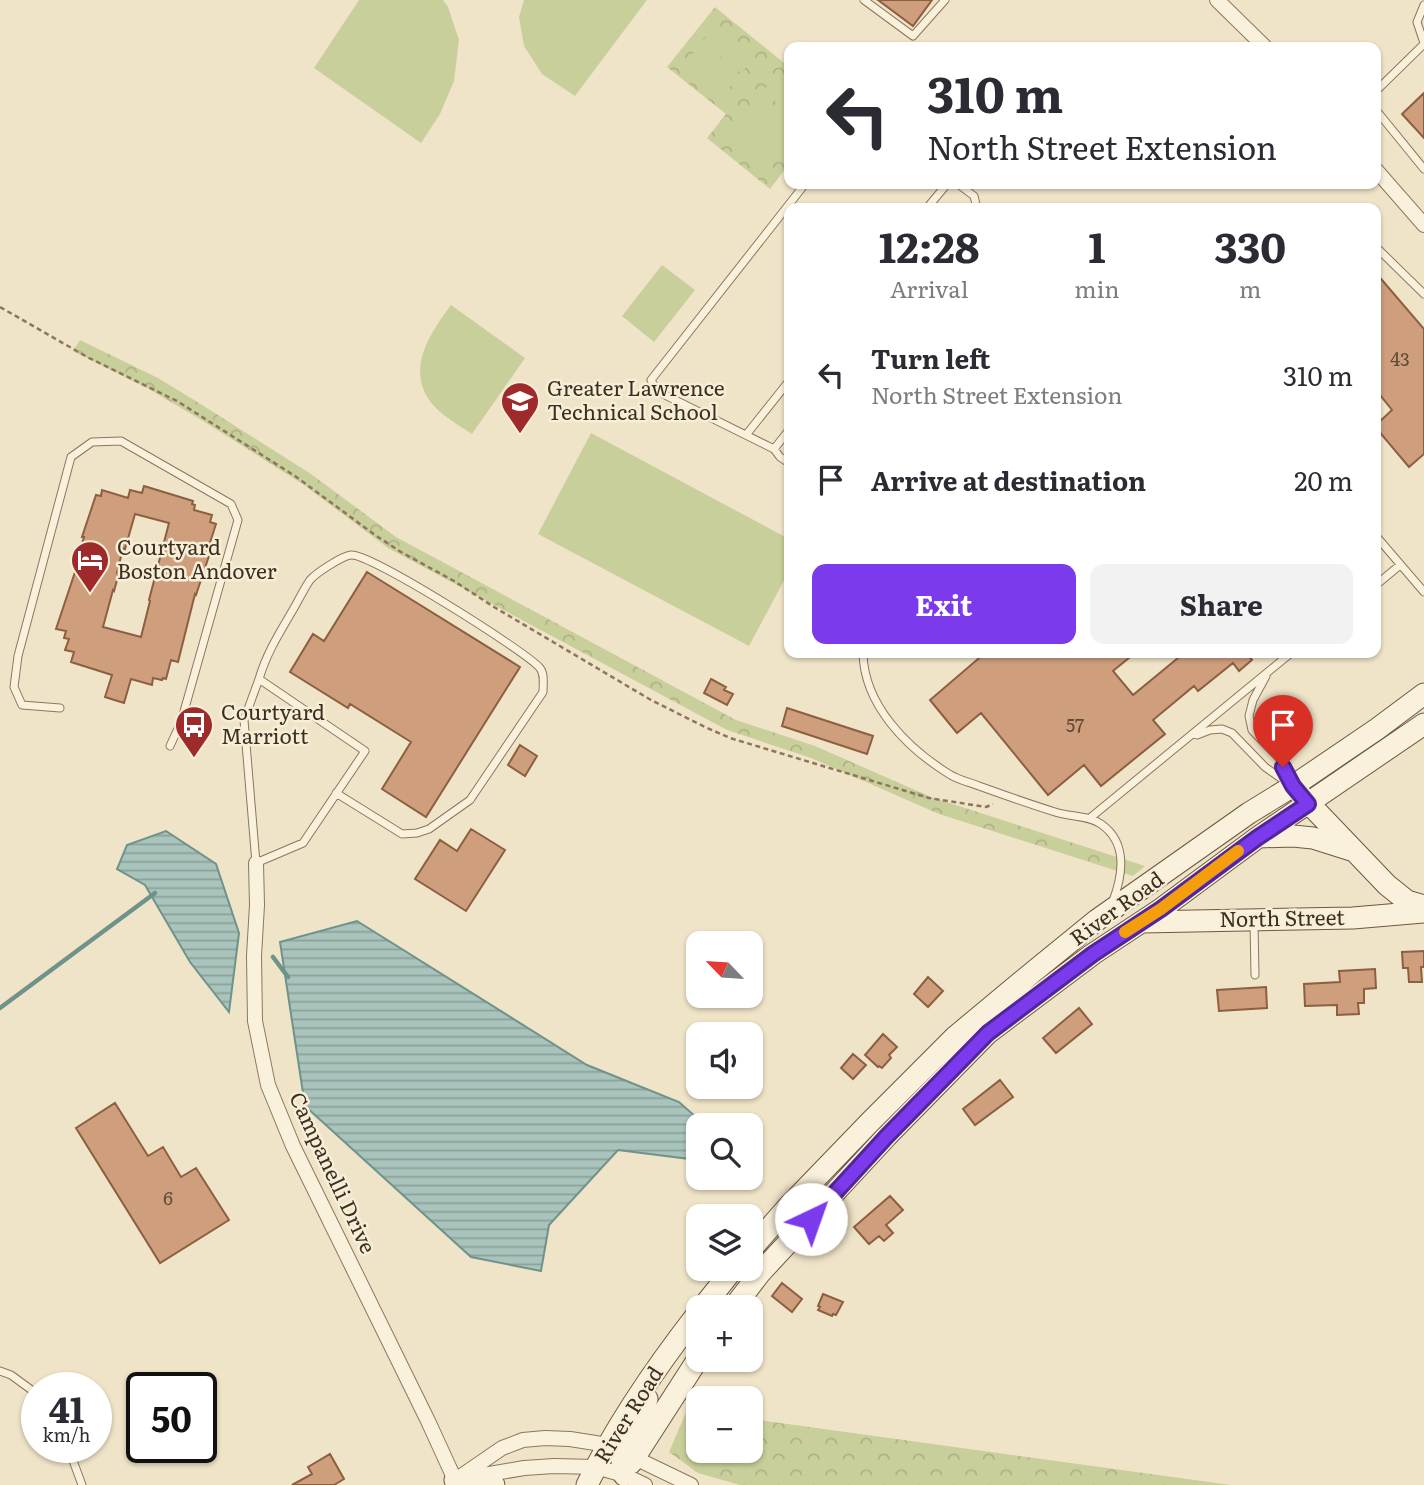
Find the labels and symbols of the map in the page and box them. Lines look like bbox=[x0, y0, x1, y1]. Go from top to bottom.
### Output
house number: 43 bbox=[1390, 345, 1410, 372]
place label: Greater Lawrence Technical School bbox=[547, 371, 725, 426]
school or university icon: Greater Lawrence Technical School bbox=[499, 380, 541, 435]
place label: Courtyard Boston Andover bbox=[117, 530, 277, 585]
hotel icon: Courtyard Boston Andover bbox=[69, 539, 111, 594]
place label: Courtyard Marriott bbox=[221, 695, 325, 750]
pin bbox=[1253, 695, 1313, 767]
bus stop icon: Courtyard Marriott bbox=[173, 704, 215, 759]
house number: 57 bbox=[1066, 711, 1084, 738]
street label: River Road bbox=[1062, 862, 1169, 952]
street label: North Street bbox=[1219, 900, 1345, 933]
north arrow bbox=[686, 931, 763, 1008]
street label: Campanelli Drive bbox=[283, 1086, 385, 1258]
position arrow bbox=[774, 1182, 848, 1256]
house number: 6 bbox=[163, 1184, 173, 1211]
street label: River Road bbox=[585, 1359, 669, 1468]
speed limit sign: 50 bbox=[126, 1372, 217, 1463]

